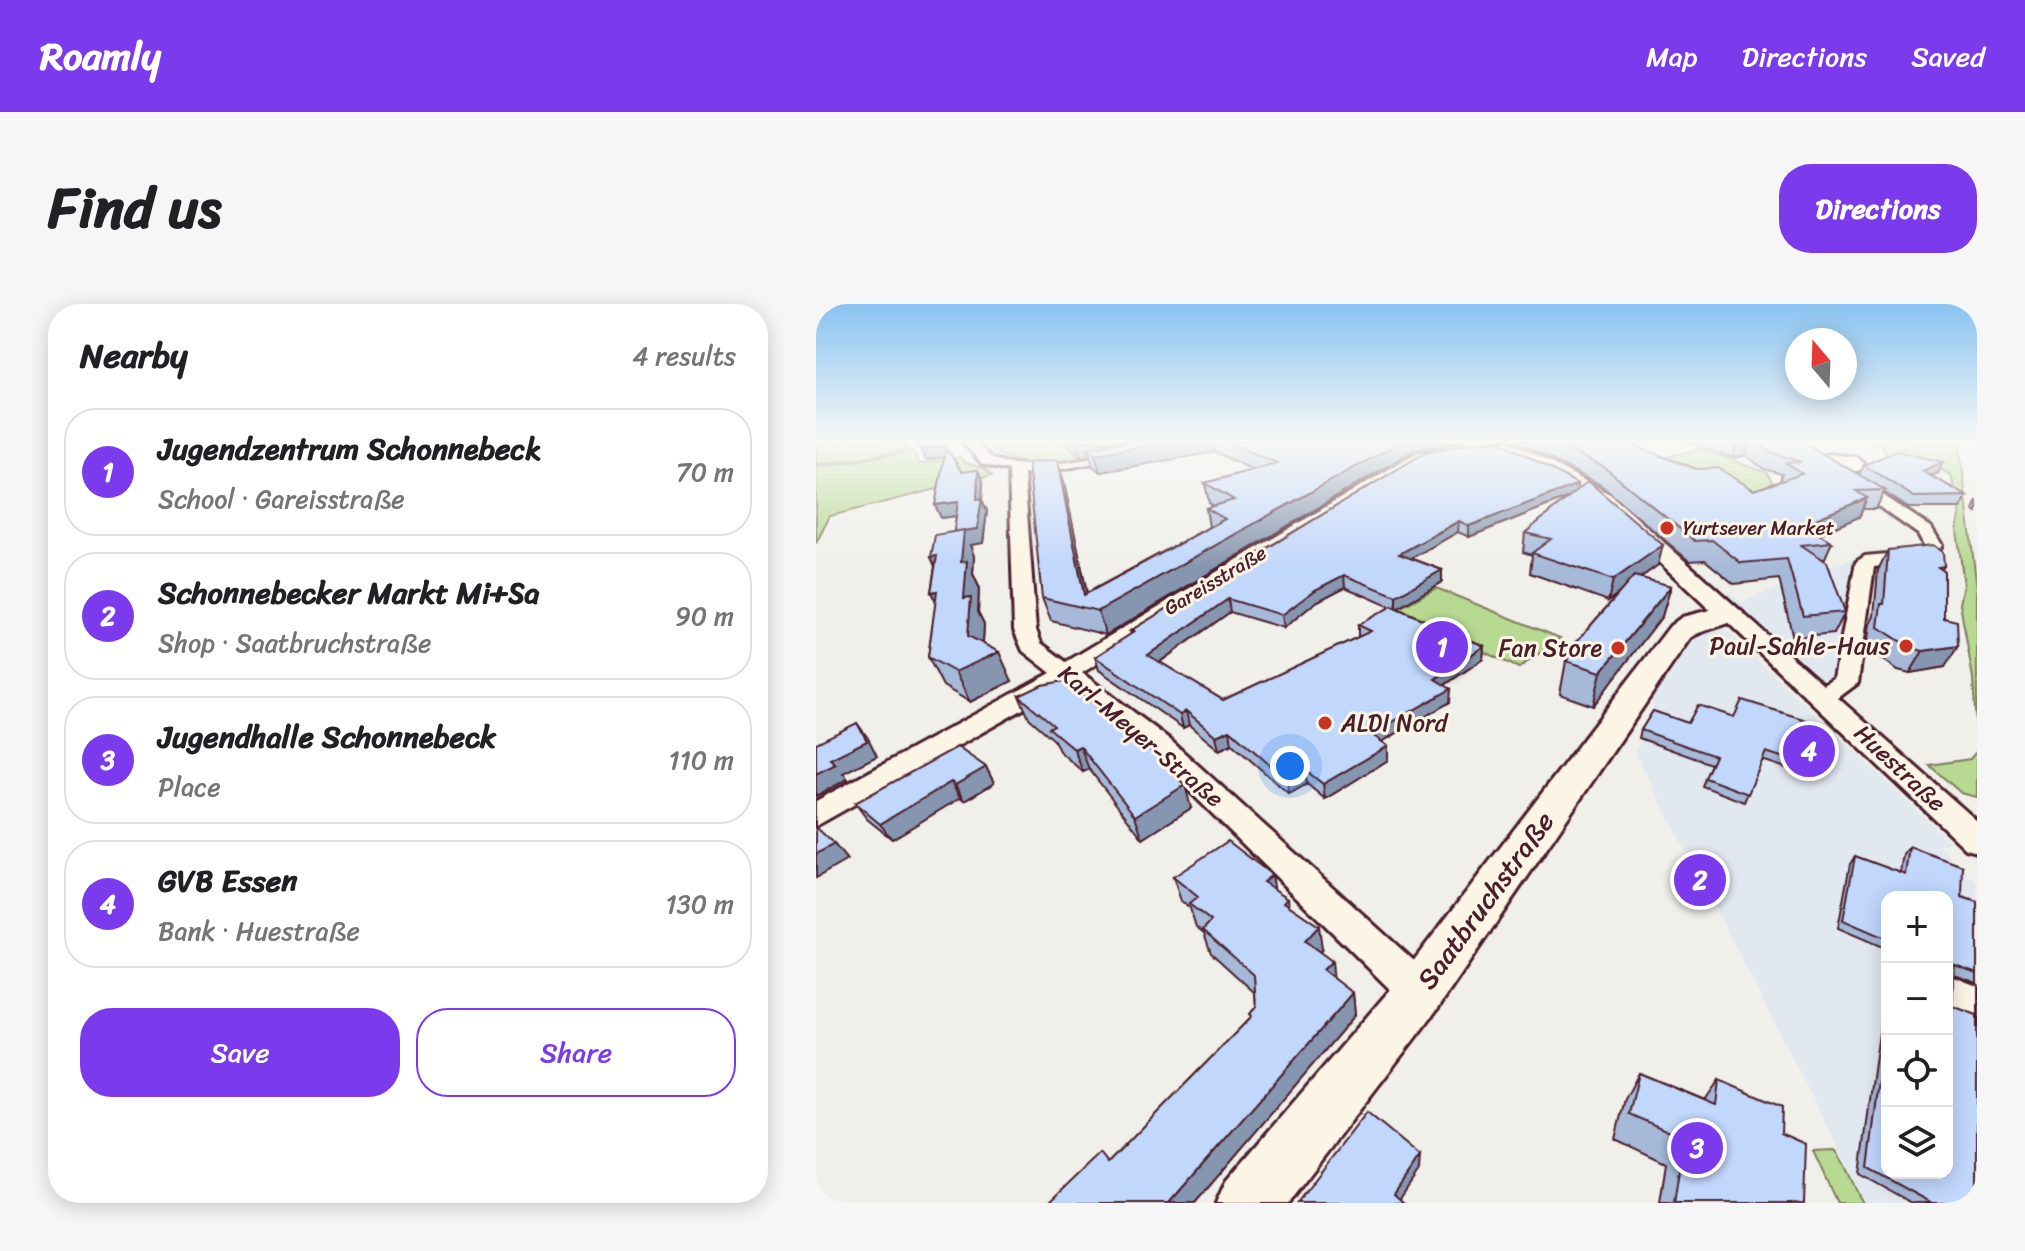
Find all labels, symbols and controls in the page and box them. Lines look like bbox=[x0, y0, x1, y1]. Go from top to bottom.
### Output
text: Roamly bbox=[40, 23, 161, 90]
text: Map bbox=[1646, 32, 1698, 81]
text: Directions bbox=[1742, 32, 1867, 81]
text: Saved bbox=[1911, 32, 1985, 81]
text: Find us bbox=[48, 159, 221, 258]
button: Directions bbox=[1779, 164, 1977, 253]
text: Nearby bbox=[80, 326, 188, 386]
north arrow bbox=[1785, 328, 1857, 400]
text: 4 results bbox=[632, 333, 736, 379]
text: Jugendzentrum Schonnebeck bbox=[158, 422, 541, 476]
text: 1 bbox=[102, 449, 114, 495]
text: 70 m bbox=[676, 449, 734, 495]
text: School · Gareisstraße bbox=[158, 476, 405, 522]
place label: Yurtsever Market bbox=[1683, 511, 1835, 546]
marker: Yurtsever Market bbox=[1658, 519, 1676, 537]
street label: Gareisstraße bbox=[1157, 536, 1274, 625]
text: Schonnebecker Markt Mi+Sa bbox=[158, 566, 540, 620]
text: 2 bbox=[100, 593, 116, 639]
text: 90 m bbox=[675, 593, 734, 639]
pin: 1 bbox=[1416, 617, 1468, 677]
text: Shop · Saatbruchstraße bbox=[158, 620, 431, 666]
place label: Paul-Sahle-Haus bbox=[1710, 625, 1891, 667]
place label: Fan Store bbox=[1499, 627, 1602, 669]
marker: Paul-Sahle-Haus bbox=[1897, 637, 1915, 655]
marker: Fan Store bbox=[1609, 639, 1627, 657]
street label: Karl-Meyer-Straße bbox=[1049, 654, 1233, 818]
place label: ALDI Nord bbox=[1340, 702, 1449, 744]
text: Jugendhalle Schonnebeck bbox=[158, 710, 496, 764]
marker: ALDI Nord bbox=[1316, 714, 1334, 732]
street label: Huestraße bbox=[1844, 714, 1956, 822]
pin: 4 bbox=[1783, 721, 1835, 781]
text: 3 bbox=[101, 737, 115, 783]
text: 110 m bbox=[669, 737, 734, 783]
your location bbox=[1270, 746, 1310, 786]
text: Place bbox=[158, 764, 221, 810]
street label: Saatbruchstraße bbox=[1404, 801, 1567, 1000]
pin: 2 bbox=[1674, 850, 1726, 910]
text: GVB Essen bbox=[158, 854, 298, 908]
text: 4 bbox=[100, 881, 116, 927]
text: 130 m bbox=[665, 881, 734, 927]
map controls bbox=[1881, 891, 1953, 1179]
button: + bbox=[1881, 891, 1953, 963]
text: Bank · Huestraße bbox=[158, 908, 360, 954]
button: − bbox=[1881, 963, 1953, 1035]
button: Save bbox=[80, 1008, 400, 1097]
button: Share bbox=[416, 1008, 736, 1097]
button: locate bbox=[1881, 1035, 1953, 1107]
button: layers bbox=[1881, 1107, 1953, 1179]
pin: 3 bbox=[1671, 1118, 1723, 1178]

